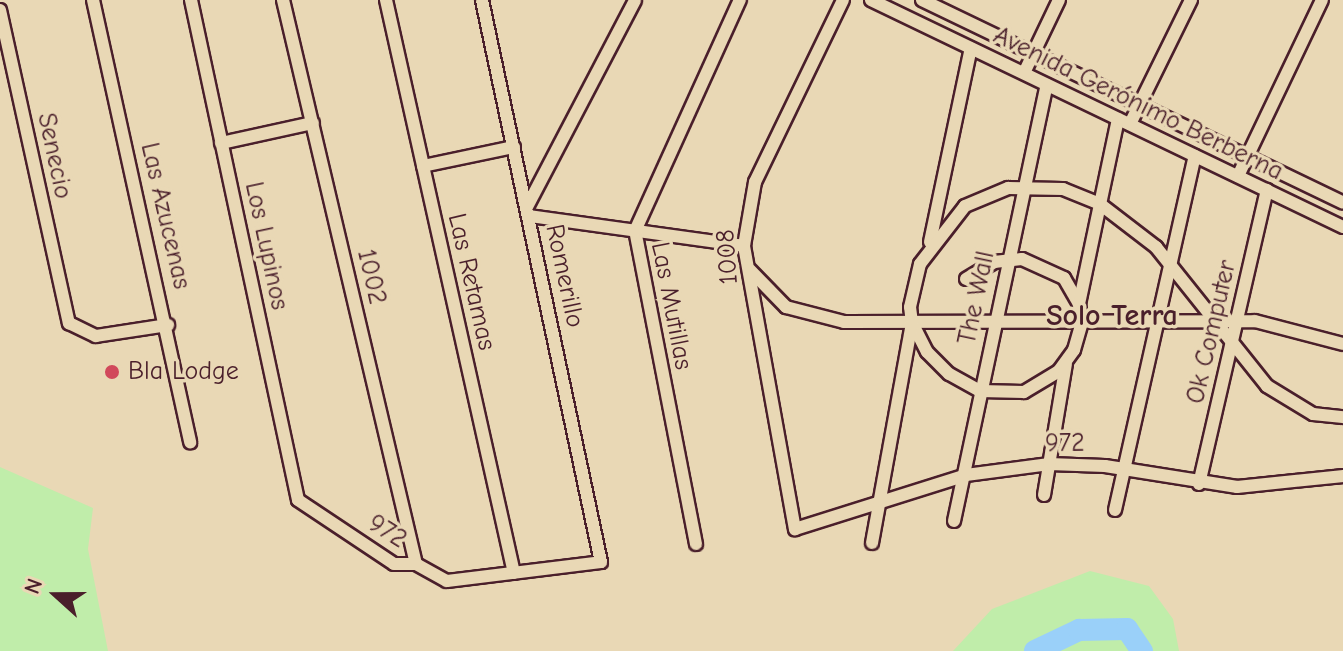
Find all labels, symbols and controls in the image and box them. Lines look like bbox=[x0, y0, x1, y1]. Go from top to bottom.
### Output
street label: Avenida Gerónimo Berberna bbox=[988, 20, 1288, 188]
street label: Senecio bbox=[30, 110, 78, 202]
street label: Las Azucenas bbox=[133, 140, 197, 292]
street label: Los Lupinos bbox=[237, 179, 295, 313]
street label: Las Retamas bbox=[440, 211, 502, 353]
street label: Romerillo bbox=[538, 221, 590, 331]
street label: 1008 bbox=[711, 228, 745, 286]
street label: Las Mutillas bbox=[643, 239, 699, 373]
street label: 1002 bbox=[350, 246, 392, 308]
street label: The Wall bbox=[952, 248, 1002, 348]
street label: Ok Computer bbox=[1180, 257, 1244, 407]
district label: Solo Terra bbox=[1046, 298, 1178, 334]
place label: Bla Lodge bbox=[128, 356, 239, 388]
marker: Bla Lodge bbox=[103, 363, 121, 381]
street label: 972 bbox=[1045, 428, 1085, 460]
street label: 972 bbox=[362, 508, 412, 556]
north arrow bbox=[16, 555, 96, 635]
text: N bbox=[19, 575, 48, 598]

